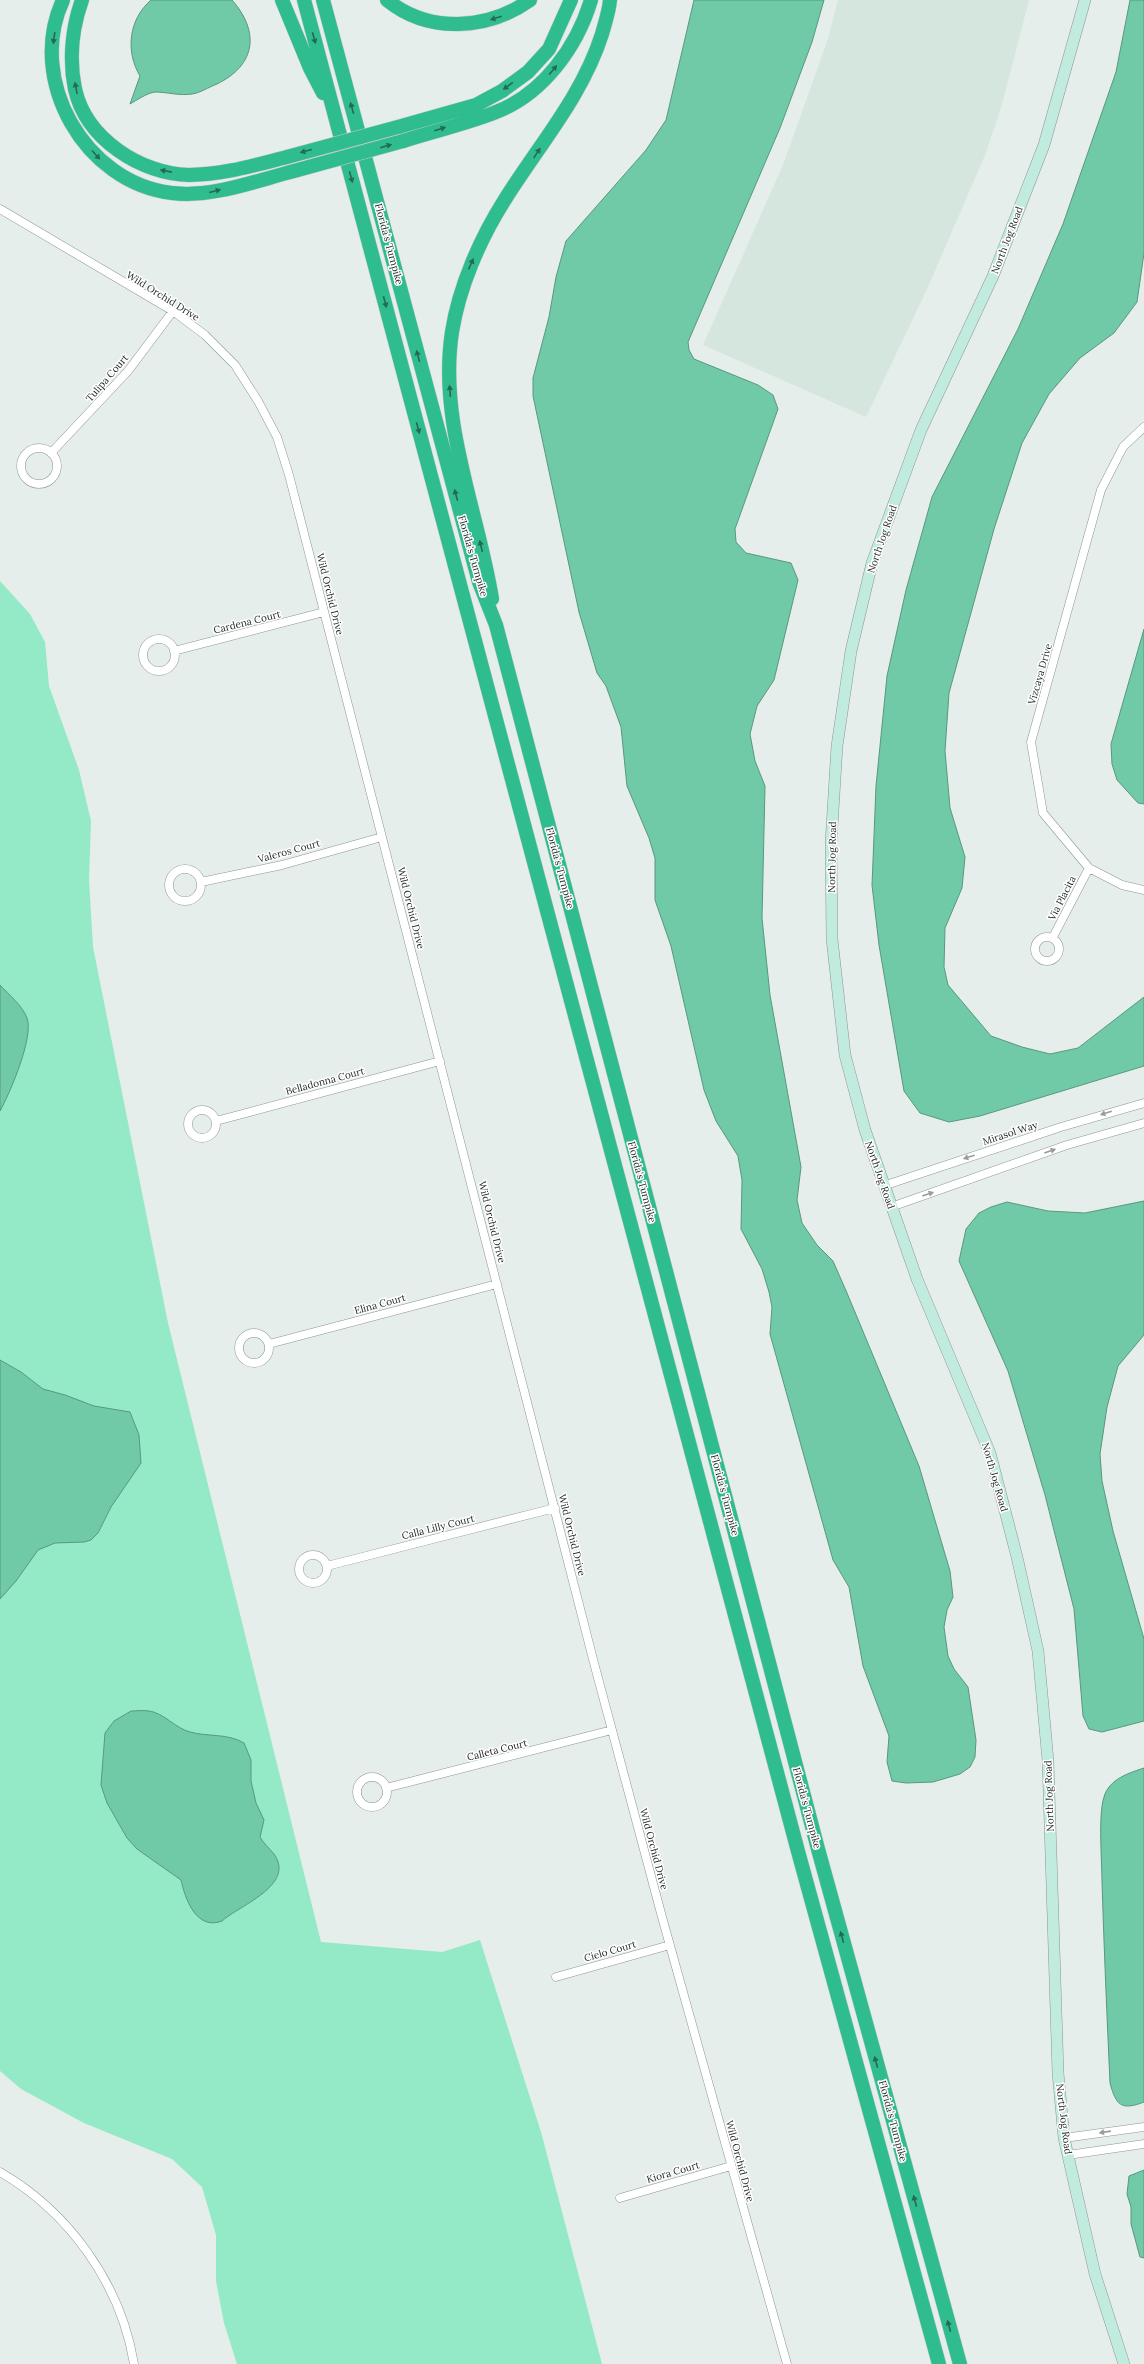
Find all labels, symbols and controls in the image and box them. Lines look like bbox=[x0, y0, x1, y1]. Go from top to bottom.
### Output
one-way arrow bbox=[490, 15, 502, 21]
one-way arrow bbox=[51, 32, 57, 44]
one-way arrow bbox=[311, 32, 317, 44]
one-way arrow bbox=[548, 64, 557, 75]
one-way arrow bbox=[73, 82, 79, 95]
one-way arrow bbox=[503, 82, 514, 90]
one-way arrow bbox=[349, 102, 355, 115]
one-way arrow bbox=[434, 126, 446, 132]
one-way arrow bbox=[379, 142, 392, 148]
one-way arrow bbox=[533, 147, 541, 158]
one-way arrow bbox=[300, 149, 313, 155]
one-way arrow bbox=[91, 151, 100, 160]
one-way arrow bbox=[160, 167, 173, 173]
one-way arrow bbox=[348, 171, 354, 183]
one-way arrow bbox=[209, 187, 221, 193]
street label: Florida's Turnpike bbox=[372, 202, 406, 287]
street label: North Jog Road bbox=[988, 204, 1026, 276]
one-way arrow bbox=[468, 259, 474, 270]
street label: Wild Orchid Drive bbox=[124, 268, 202, 324]
one-way arrow bbox=[382, 297, 388, 309]
one-way arrow bbox=[415, 349, 421, 362]
street label: Tulipa Court bbox=[83, 352, 131, 404]
one-way arrow bbox=[446, 385, 453, 397]
one-way arrow bbox=[416, 422, 422, 434]
one-way arrow bbox=[452, 489, 458, 501]
street label: North Jog Road bbox=[864, 503, 900, 575]
street label: Florida's Turnpike bbox=[455, 514, 491, 599]
one-way arrow bbox=[478, 540, 484, 552]
street label: Wild Orchid Drive bbox=[314, 552, 347, 637]
street label: Cardena Court bbox=[212, 607, 282, 637]
street label: Vizcaya Drive bbox=[1025, 642, 1055, 707]
street label: North Jog Road bbox=[825, 821, 839, 893]
street label: Florida's Turnpike bbox=[543, 826, 577, 911]
street label: Valeros Court bbox=[255, 836, 322, 866]
street label: Wild Orchid Drive bbox=[395, 866, 428, 951]
street label: Via Placita bbox=[1045, 874, 1079, 923]
street label: Belladonna Court bbox=[284, 1064, 366, 1098]
one-way arrow bbox=[1100, 1110, 1112, 1116]
street label: Mirasol Way bbox=[981, 1118, 1040, 1148]
street label: North Jog Road bbox=[862, 1139, 898, 1211]
street label: Florida's Turnpike bbox=[625, 1140, 659, 1225]
one-way arrow bbox=[1045, 1147, 1057, 1153]
one-way arrow bbox=[963, 1154, 975, 1160]
street label: Wild Orchid Drive bbox=[476, 1180, 509, 1265]
one-way arrow bbox=[922, 1191, 934, 1197]
street label: Elina Court bbox=[353, 1291, 407, 1317]
street label: North Jog Road bbox=[979, 1441, 1011, 1513]
street label: Florida's Turnpike bbox=[708, 1453, 742, 1538]
street label: Wild Orchid Drive bbox=[556, 1493, 589, 1578]
street label: Calla Lilly Court bbox=[400, 1512, 476, 1542]
street label: Calleta Court bbox=[465, 1736, 529, 1764]
street label: North Jog Road bbox=[1041, 1760, 1057, 1832]
street label: Florida's Turnpike bbox=[790, 1766, 824, 1851]
street label: Wild Orchid Drive bbox=[637, 1807, 671, 1892]
one-way arrow bbox=[839, 1931, 845, 1943]
street label: Cielo Court bbox=[582, 1937, 638, 1965]
one-way arrow bbox=[873, 2056, 879, 2069]
street label: Florida's Turnpike bbox=[876, 2079, 910, 2164]
street label: North Jog Road bbox=[1053, 2083, 1075, 2155]
street label: Wild Orchid Drive bbox=[723, 2119, 757, 2204]
one-way arrow bbox=[1099, 2129, 1111, 2135]
street label: Kiora Court bbox=[645, 2158, 701, 2186]
one-way arrow bbox=[912, 2195, 918, 2207]
one-way arrow bbox=[946, 2320, 952, 2332]

